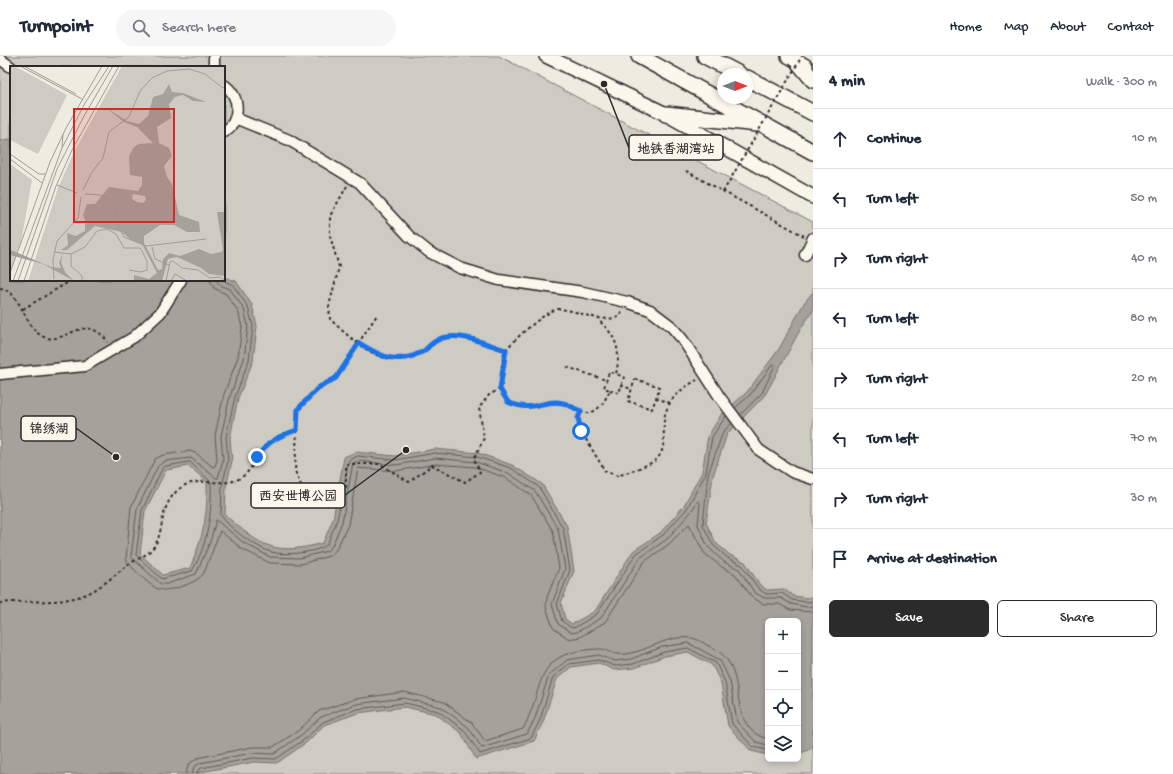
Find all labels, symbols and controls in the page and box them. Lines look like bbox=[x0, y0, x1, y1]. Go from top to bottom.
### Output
search box bbox=[116, 10, 396, 46]
text: Turnpoint bbox=[20, 16, 92, 39]
icon: search bbox=[130, 17, 152, 39]
text: Search here bbox=[162, 19, 236, 37]
text: Home bbox=[950, 19, 982, 36]
text: Map bbox=[1004, 19, 1028, 36]
text: About bbox=[1050, 19, 1086, 36]
text: Contact bbox=[1108, 19, 1153, 36]
inset map bbox=[10, 66, 225, 281]
north arrow bbox=[717, 68, 753, 104]
text: 4 min bbox=[829, 72, 865, 92]
text: Walk · 300 m bbox=[1086, 75, 1157, 90]
icon: ahead bbox=[829, 128, 851, 150]
text: Continue bbox=[867, 130, 921, 148]
text: 10 m bbox=[1132, 131, 1157, 146]
callout: 地铁香湖湾站 bbox=[629, 135, 723, 160]
text: 地铁香湖湾站 bbox=[637, 142, 715, 158]
icon: left bbox=[829, 188, 851, 210]
text: Turn left bbox=[867, 190, 918, 208]
text: 50 m bbox=[1130, 191, 1157, 206]
icon: right bbox=[829, 248, 851, 270]
text: Turn right bbox=[867, 250, 927, 268]
text: 40 m bbox=[1131, 251, 1157, 266]
icon: left bbox=[829, 308, 851, 330]
text: Turn left bbox=[867, 310, 918, 328]
text: 80 m bbox=[1130, 311, 1157, 326]
icon: right bbox=[829, 368, 851, 390]
text: Turn right bbox=[867, 370, 927, 388]
text: 20 m bbox=[1131, 371, 1157, 386]
callout: 锦绣湖 bbox=[21, 416, 76, 441]
text: 锦绣湖 bbox=[29, 422, 69, 438]
route start bbox=[572, 422, 590, 440]
icon: left bbox=[829, 428, 851, 450]
text: Turn left bbox=[867, 430, 918, 448]
text: 70 m bbox=[1131, 431, 1157, 446]
route end bbox=[248, 448, 266, 466]
callout: 西安世博公园 bbox=[251, 483, 345, 508]
text: 西安世博公园 bbox=[259, 488, 337, 505]
icon: right bbox=[829, 488, 851, 510]
text: Turn right bbox=[867, 490, 927, 508]
text: 30 m bbox=[1131, 491, 1157, 506]
icon: arrive bbox=[829, 548, 851, 570]
text: Arrive at destination bbox=[867, 550, 997, 568]
button: Save bbox=[829, 600, 989, 637]
button: Share bbox=[997, 600, 1157, 637]
map controls bbox=[765, 618, 801, 762]
button: + bbox=[765, 618, 801, 654]
button: − bbox=[765, 654, 801, 690]
button: locate bbox=[765, 690, 801, 726]
button: layers bbox=[765, 726, 801, 762]

